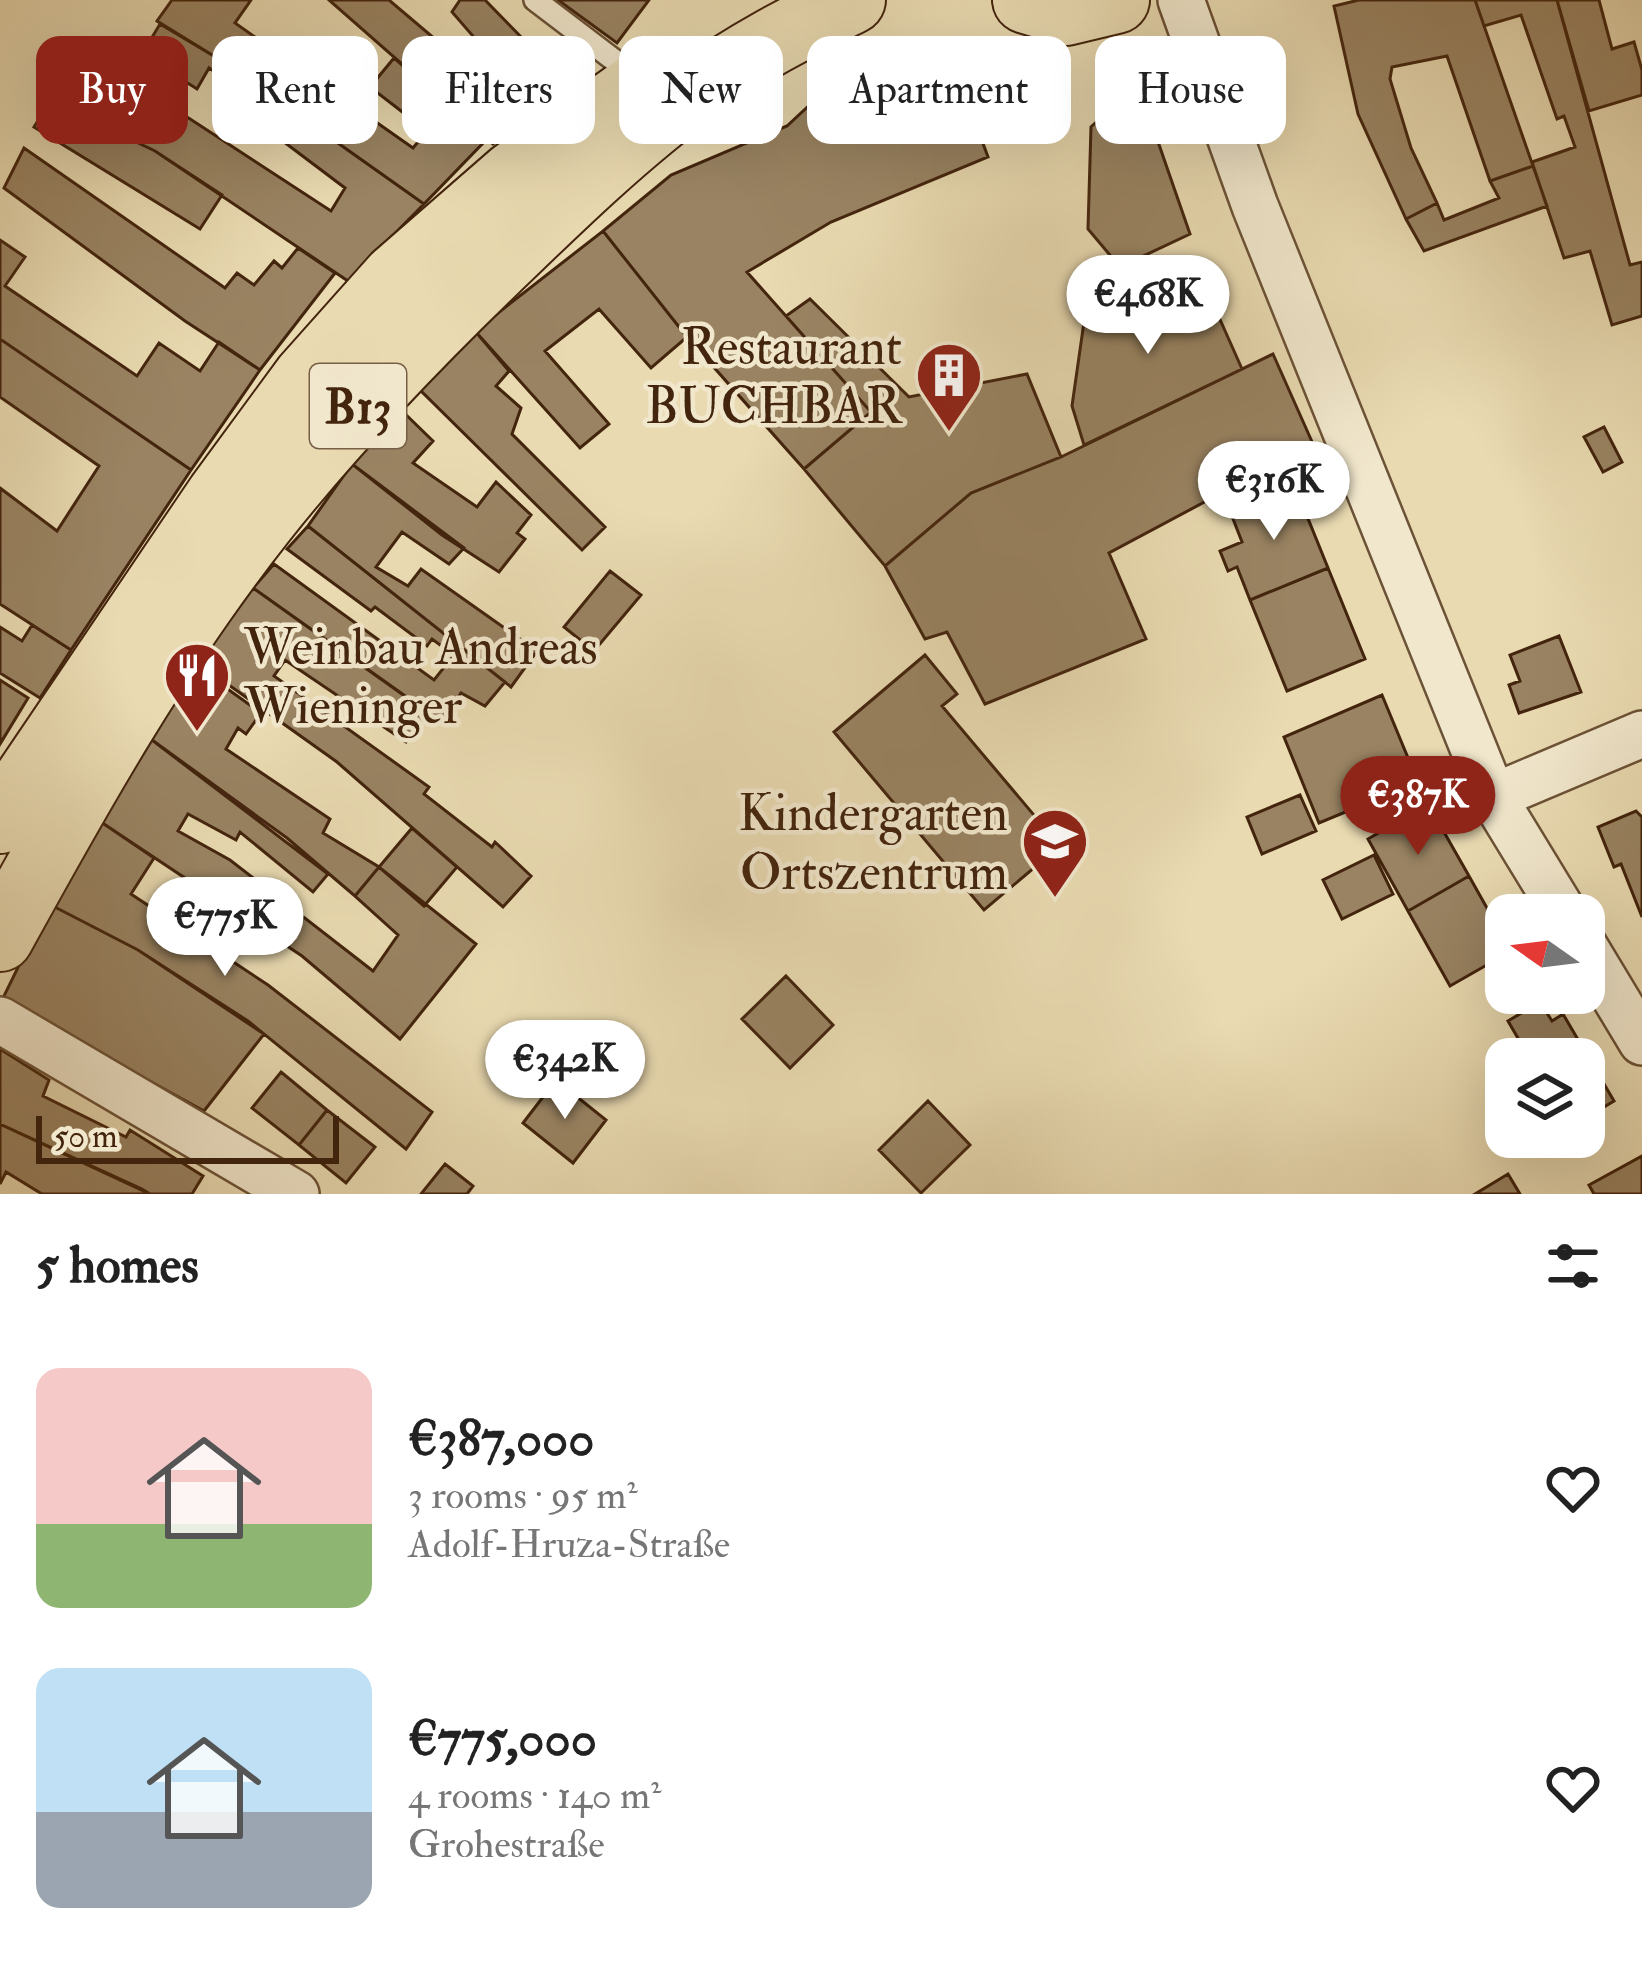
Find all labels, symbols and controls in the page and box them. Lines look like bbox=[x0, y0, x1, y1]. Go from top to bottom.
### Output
chip: Buy bbox=[36, 36, 188, 144]
chip: Rent bbox=[212, 36, 378, 144]
chip: Filters bbox=[402, 36, 595, 144]
chip: New bbox=[619, 36, 783, 144]
chip: Apartment bbox=[807, 36, 1071, 144]
chip: House bbox=[1095, 36, 1286, 144]
pin: €468K bbox=[1064, 255, 1232, 357]
text: €468K bbox=[1093, 269, 1203, 318]
place label: Restaurant BUCHBAR bbox=[645, 316, 903, 439]
building icon: Restaurant BUCHBAR bbox=[914, 340, 984, 434]
road number: B13 bbox=[310, 364, 406, 448]
pin: €316K bbox=[1190, 441, 1358, 543]
text: €316K bbox=[1225, 455, 1323, 504]
place label: Weinbau Andreas Wieninger bbox=[243, 616, 598, 739]
restaurant icon: Weinbau Andreas Wieninger bbox=[162, 640, 232, 734]
pin: €387K bbox=[1334, 756, 1502, 858]
text: €387K bbox=[1367, 770, 1469, 819]
place label: Kindergarten Ortszentrum bbox=[738, 782, 1008, 905]
school or university icon: Kindergarten Ortszentrum bbox=[1020, 806, 1090, 900]
pin: €775K bbox=[141, 877, 309, 979]
text: €775K bbox=[173, 891, 277, 940]
north arrow bbox=[1485, 894, 1605, 1014]
map controls bbox=[1485, 894, 1605, 1158]
pin: €342K bbox=[481, 1020, 649, 1122]
text: €342K bbox=[512, 1034, 618, 1083]
button: layers bbox=[1485, 1038, 1605, 1158]
scale bar bbox=[36, 1110, 339, 1163]
text: 50 m bbox=[54, 1116, 118, 1157]
icon: filters bbox=[1540, 1233, 1606, 1299]
text: 5 homes bbox=[36, 1234, 199, 1298]
text: €387,000 bbox=[408, 1407, 594, 1471]
icon: home bbox=[132, 1416, 276, 1560]
icon: heart bbox=[1540, 1455, 1606, 1521]
text: 3 rooms · 95 m² bbox=[408, 1471, 637, 1520]
text: Adolf-Hruza-Straße bbox=[408, 1520, 730, 1569]
text: €775,000 bbox=[408, 1707, 597, 1771]
icon: home bbox=[132, 1716, 276, 1860]
icon: heart bbox=[1540, 1755, 1606, 1821]
text: 4 rooms · 140 m² bbox=[408, 1771, 661, 1820]
text: Grohestraße bbox=[408, 1820, 604, 1869]

